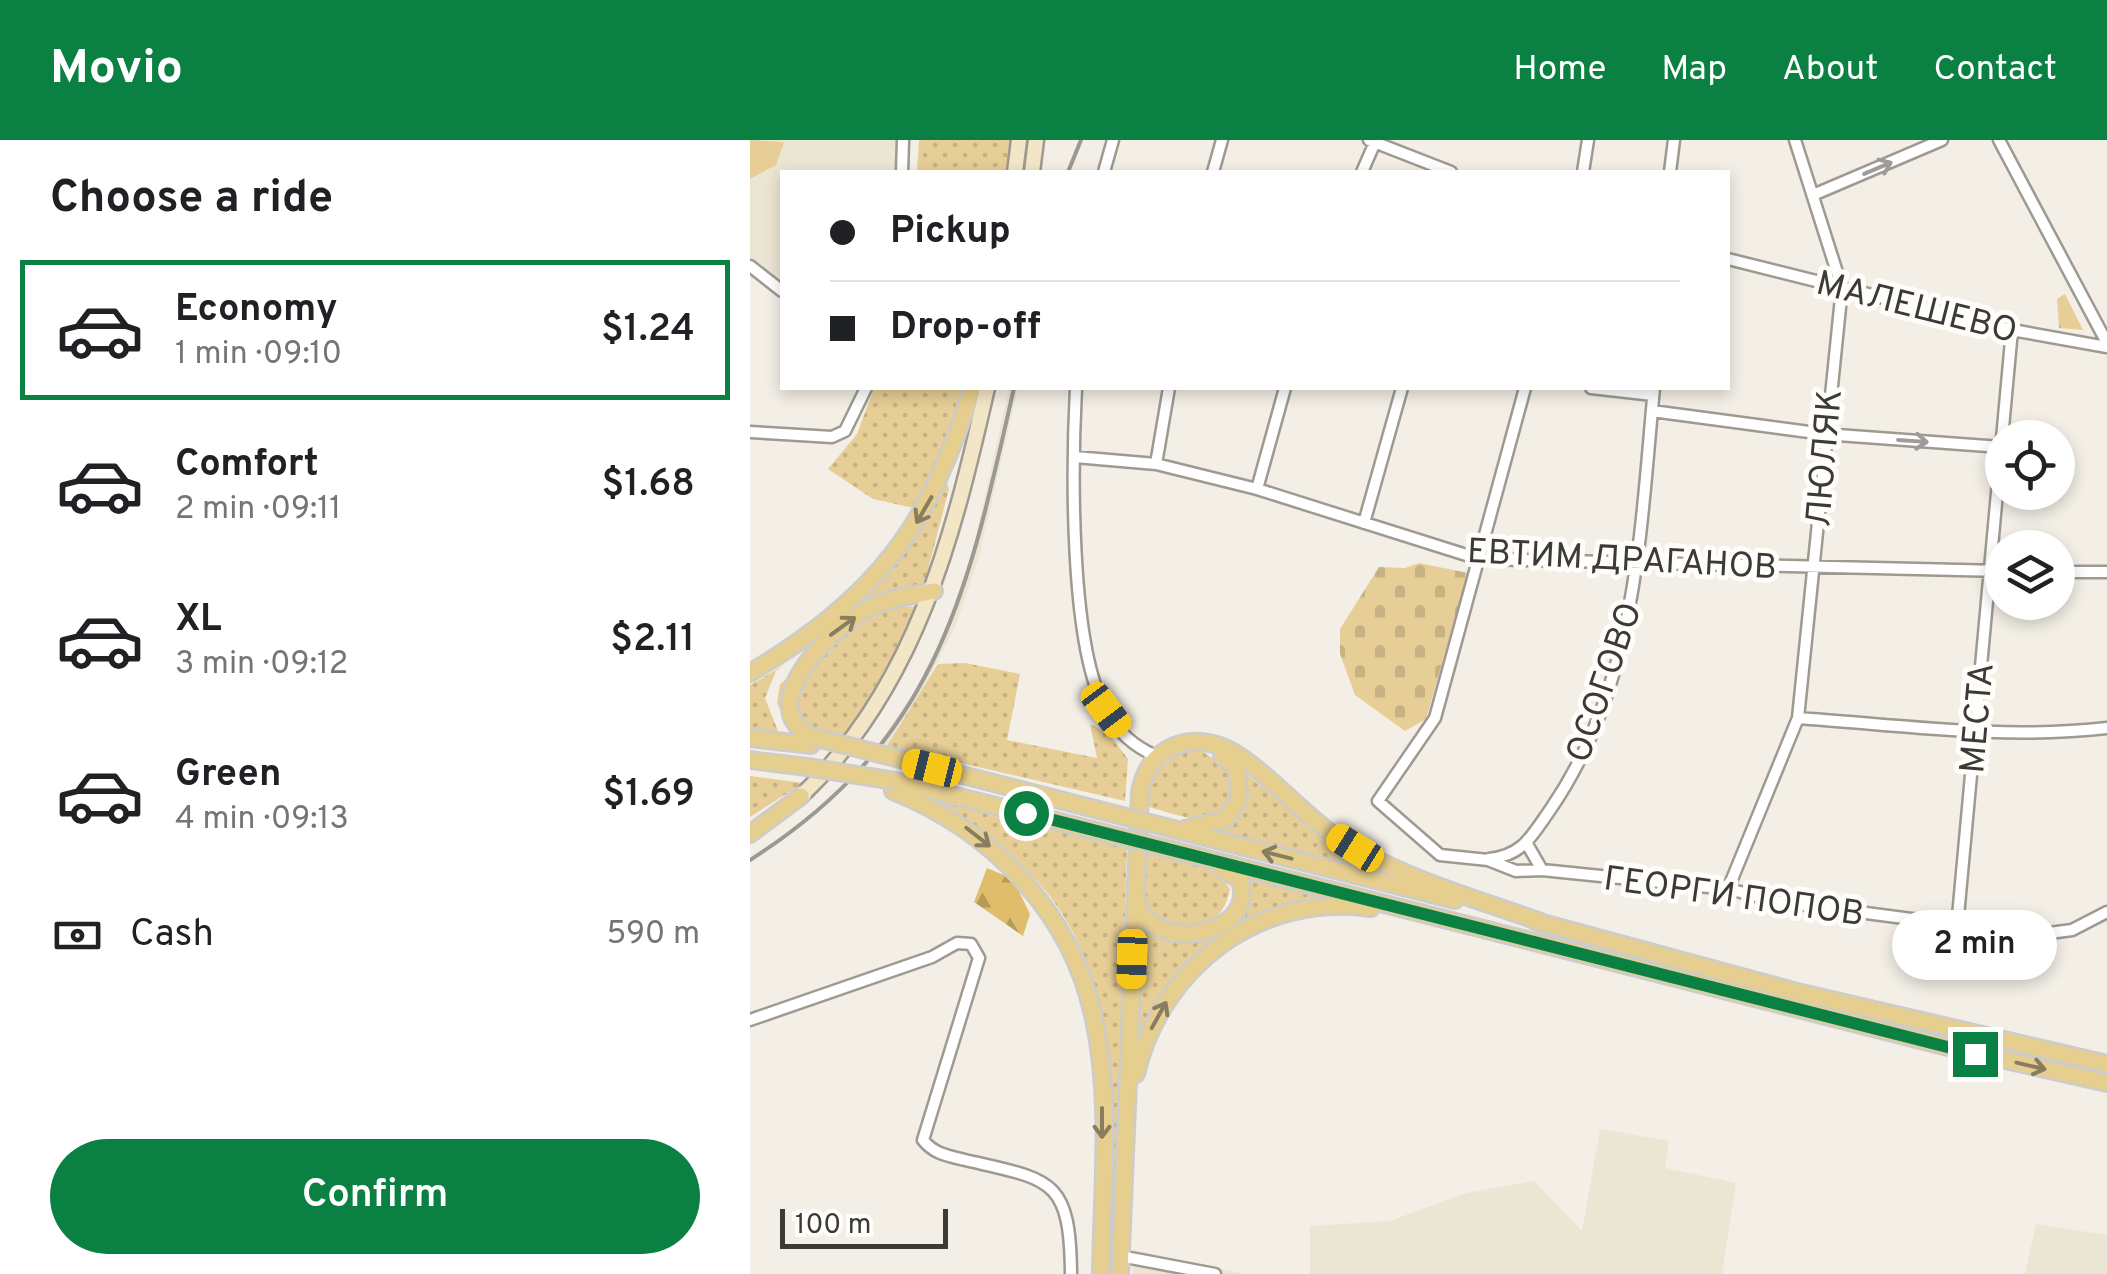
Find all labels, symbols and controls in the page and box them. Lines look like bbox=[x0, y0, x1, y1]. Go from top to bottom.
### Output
text: Movio bbox=[50, 40, 183, 100]
text: Home bbox=[1513, 48, 1606, 92]
text: Map bbox=[1661, 48, 1727, 92]
text: About bbox=[1782, 48, 1878, 92]
text: Contact bbox=[1933, 48, 2057, 92]
one-way arrow bbox=[1862, 157, 1893, 175]
text: Choose a ride bbox=[50, 171, 333, 228]
text: Pickup bbox=[890, 208, 1011, 257]
street label: МАЛЕШЕВО bbox=[1811, 263, 2021, 355]
icon: car bbox=[55, 285, 145, 375]
text: Economy bbox=[175, 286, 337, 335]
text: Drop-off bbox=[890, 304, 1041, 353]
text: $1.24 bbox=[601, 306, 695, 355]
text: 1 min · 09:10 bbox=[175, 335, 342, 375]
street label: ЛЮЛЯК bbox=[1798, 388, 1854, 529]
map controls bbox=[1985, 420, 2075, 620]
button: locate bbox=[1985, 420, 2075, 510]
one-way arrow bbox=[1896, 432, 1928, 451]
icon: car bbox=[55, 440, 145, 530]
text: Comfort bbox=[175, 441, 319, 490]
text: $1.68 bbox=[602, 461, 695, 510]
text: 2 min · 09:11 bbox=[175, 490, 341, 530]
one-way arrow bbox=[914, 495, 934, 524]
button: layers bbox=[1985, 530, 2075, 620]
street label: ЕВТИМ ДРАГАНОВ bbox=[1466, 531, 1778, 591]
icon: car bbox=[55, 595, 145, 685]
text: XL bbox=[175, 596, 222, 645]
street label: ОСОГОВО bbox=[1558, 597, 1654, 769]
one-way arrow bbox=[829, 615, 857, 636]
text: $2.11 bbox=[610, 616, 695, 665]
text: 3 min · 09:12 bbox=[175, 645, 348, 685]
street label: МЕСТА bbox=[1952, 661, 2006, 775]
car bbox=[1076, 677, 1136, 743]
car bbox=[899, 746, 965, 790]
icon: car bbox=[55, 750, 145, 840]
text: Green bbox=[175, 751, 281, 800]
text: $1.69 bbox=[602, 771, 695, 820]
route start bbox=[1004, 791, 1049, 836]
text: 4 min · 09:13 bbox=[175, 800, 349, 840]
car bbox=[1322, 819, 1388, 877]
one-way arrow bbox=[965, 826, 991, 848]
one-way arrow bbox=[1262, 845, 1294, 863]
street label: ГЕОРГИ ПОПОВ bbox=[1601, 858, 1867, 938]
icon: cash bbox=[50, 908, 105, 963]
callout: 2 min bbox=[1892, 909, 2058, 979]
text: Cash bbox=[130, 911, 214, 960]
text: 590 m bbox=[606, 915, 700, 955]
text: 2 min bbox=[1933, 925, 2016, 965]
car bbox=[1116, 928, 1148, 990]
one-way arrow bbox=[1149, 1001, 1169, 1030]
route end bbox=[1953, 1032, 1998, 1077]
one-way arrow bbox=[2014, 1058, 2046, 1077]
one-way arrow bbox=[1092, 1106, 1112, 1139]
button: Confirm bbox=[50, 1139, 700, 1254]
scale bar bbox=[780, 1204, 948, 1248]
text: 100 m bbox=[795, 1208, 871, 1244]

